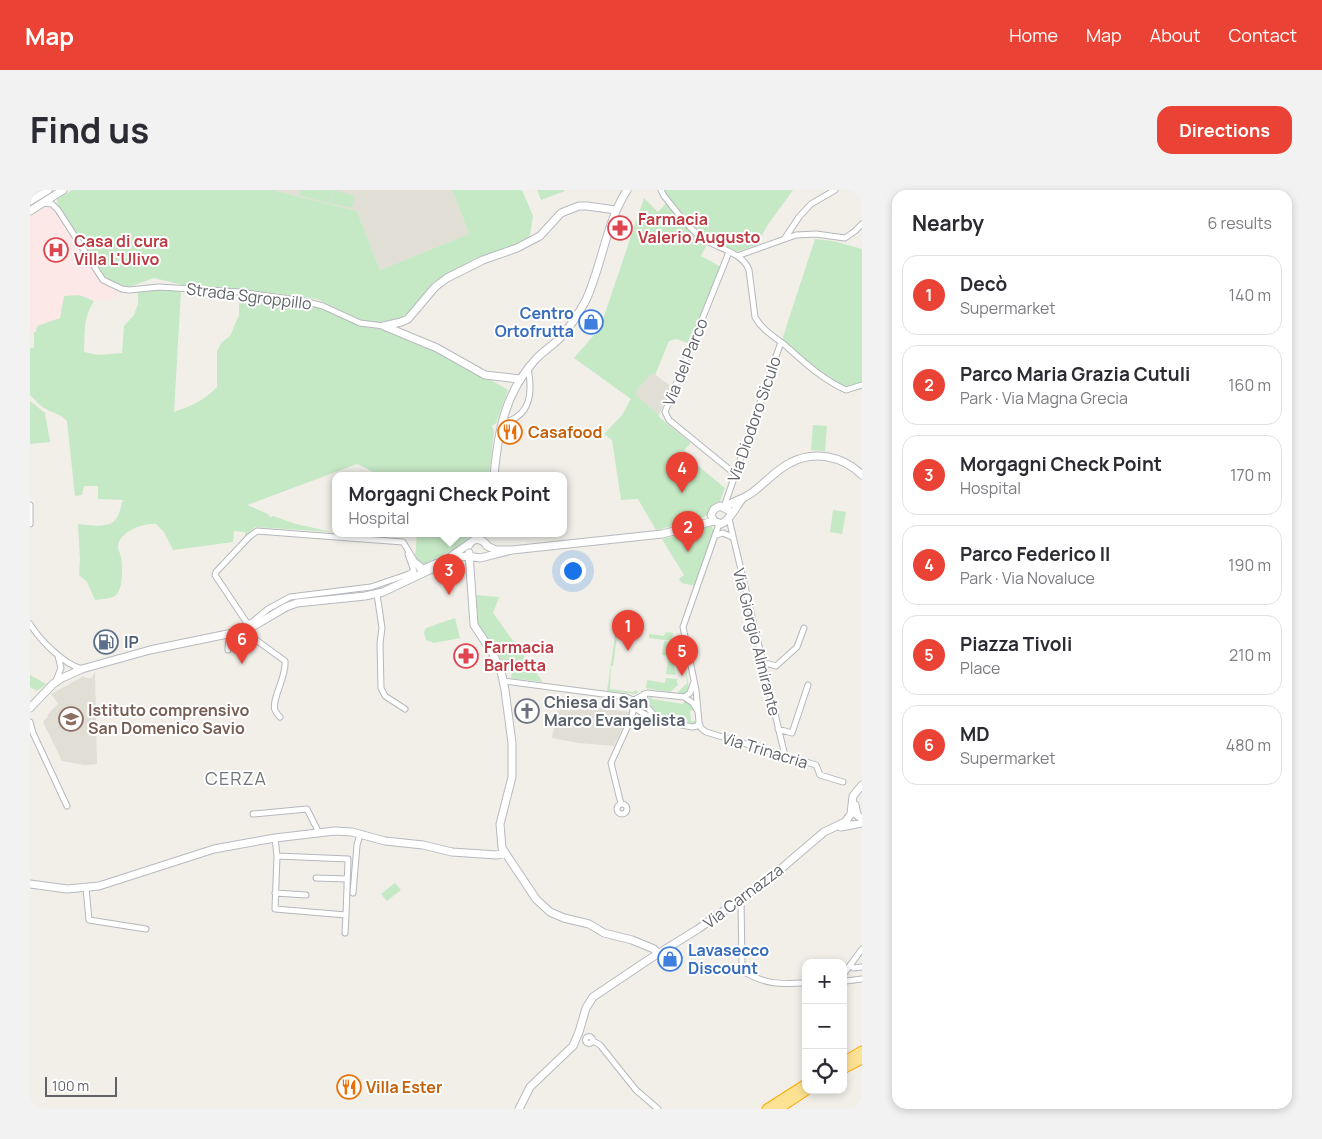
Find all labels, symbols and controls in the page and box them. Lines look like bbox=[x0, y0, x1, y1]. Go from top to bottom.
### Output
text: Map bbox=[25, 19, 74, 52]
text: Home bbox=[1009, 23, 1058, 47]
text: Map bbox=[1086, 23, 1122, 47]
text: About bbox=[1150, 23, 1200, 47]
text: Contact bbox=[1228, 23, 1297, 47]
text: Find us bbox=[30, 106, 149, 154]
button: Directions bbox=[1157, 106, 1292, 154]
place label: Farmacia Valerio Augusto bbox=[638, 208, 761, 248]
text: Nearby bbox=[912, 209, 984, 237]
text: 6 results bbox=[1207, 212, 1272, 234]
pharmacy icon: Farmacia Valerio Augusto bbox=[607, 215, 633, 241]
place label: Casa di cura Villa L'Ulivo bbox=[74, 230, 168, 270]
hospital icon: Casa di cura Villa L'Ulivo bbox=[43, 237, 69, 263]
text: Decò bbox=[960, 271, 1007, 297]
street label: Strada Sgroppillo bbox=[185, 277, 313, 315]
text: 1 bbox=[925, 284, 933, 306]
text: 140 m bbox=[1229, 284, 1271, 306]
text: Supermarket bbox=[960, 297, 1056, 319]
place label: Centro Ortofrutta bbox=[495, 302, 574, 342]
shop icon: Centro Ortofrutta bbox=[578, 309, 604, 335]
street label: Via del Parco bbox=[657, 315, 713, 409]
street label: Via Diodoro Siculo bbox=[722, 353, 786, 485]
text: Parco Maria Grazia Cutuli bbox=[960, 361, 1190, 387]
text: 2 bbox=[924, 374, 934, 396]
text: 160 m bbox=[1228, 374, 1271, 396]
text: Park · Via Magna Grecia bbox=[960, 387, 1128, 409]
restaurant icon: Casafood bbox=[497, 419, 523, 445]
place label: Casafood bbox=[528, 421, 602, 443]
text: Morgagni Check Point bbox=[960, 451, 1162, 477]
pin: 4 bbox=[666, 452, 698, 493]
text: 3 bbox=[924, 464, 934, 486]
text: 170 m bbox=[1230, 464, 1271, 486]
popup bbox=[332, 472, 567, 537]
text: Hospital bbox=[960, 477, 1021, 499]
text: Morgagni Check Point bbox=[348, 481, 551, 507]
text: Hospital bbox=[348, 507, 409, 529]
pin: 2 bbox=[672, 511, 704, 552]
text: Parco Federico II bbox=[960, 541, 1110, 567]
pin: 3 bbox=[433, 554, 465, 595]
text: 4 bbox=[924, 554, 934, 576]
text: 190 m bbox=[1228, 554, 1271, 576]
your location bbox=[560, 558, 586, 584]
street label: Via Giorgio Almirante bbox=[728, 566, 786, 718]
text: Park · Via Novaluce bbox=[960, 567, 1095, 589]
pin: 1 bbox=[612, 610, 644, 651]
pin: 6 bbox=[226, 623, 258, 664]
fuel station icon: IP bbox=[93, 629, 119, 655]
place label: IP bbox=[124, 631, 139, 653]
text: Piazza Tivoli bbox=[960, 631, 1072, 657]
pin: 5 bbox=[666, 635, 698, 676]
place label: Farmacia Barletta bbox=[484, 636, 554, 676]
pharmacy icon: Farmacia Barletta bbox=[453, 643, 479, 669]
text: 5 bbox=[924, 644, 934, 666]
text: 210 m bbox=[1229, 644, 1271, 666]
text: Place bbox=[960, 657, 1000, 679]
place label: Chiesa di San Marco Evangelista bbox=[544, 691, 685, 731]
church icon: Chiesa di San Marco Evangelista bbox=[514, 698, 540, 724]
place label: Istituto comprensivo San Domenico Savio bbox=[88, 699, 249, 739]
school or university icon: Istituto comprensivo San Domenico Savio bbox=[58, 706, 84, 732]
text: MD bbox=[960, 721, 990, 747]
street label: Via Trinacria bbox=[719, 726, 811, 774]
text: 6 bbox=[924, 734, 934, 756]
text: 480 m bbox=[1226, 734, 1271, 756]
text: Supermarket bbox=[960, 747, 1056, 769]
district label: CERZA bbox=[205, 766, 267, 790]
street label: Via Carnazza bbox=[698, 859, 788, 933]
place label: Lavasecco Discount bbox=[688, 939, 769, 979]
shop icon: Lavasecco Discount bbox=[657, 946, 683, 972]
map controls bbox=[802, 959, 847, 1094]
button: + bbox=[802, 959, 847, 1004]
button: − bbox=[802, 1004, 847, 1049]
button: locate bbox=[802, 1049, 847, 1094]
scale bar bbox=[45, 1074, 118, 1097]
restaurant icon: Villa Ester bbox=[336, 1074, 362, 1100]
text: 100 m bbox=[52, 1076, 89, 1095]
place label: Villa Ester bbox=[366, 1076, 442, 1098]

